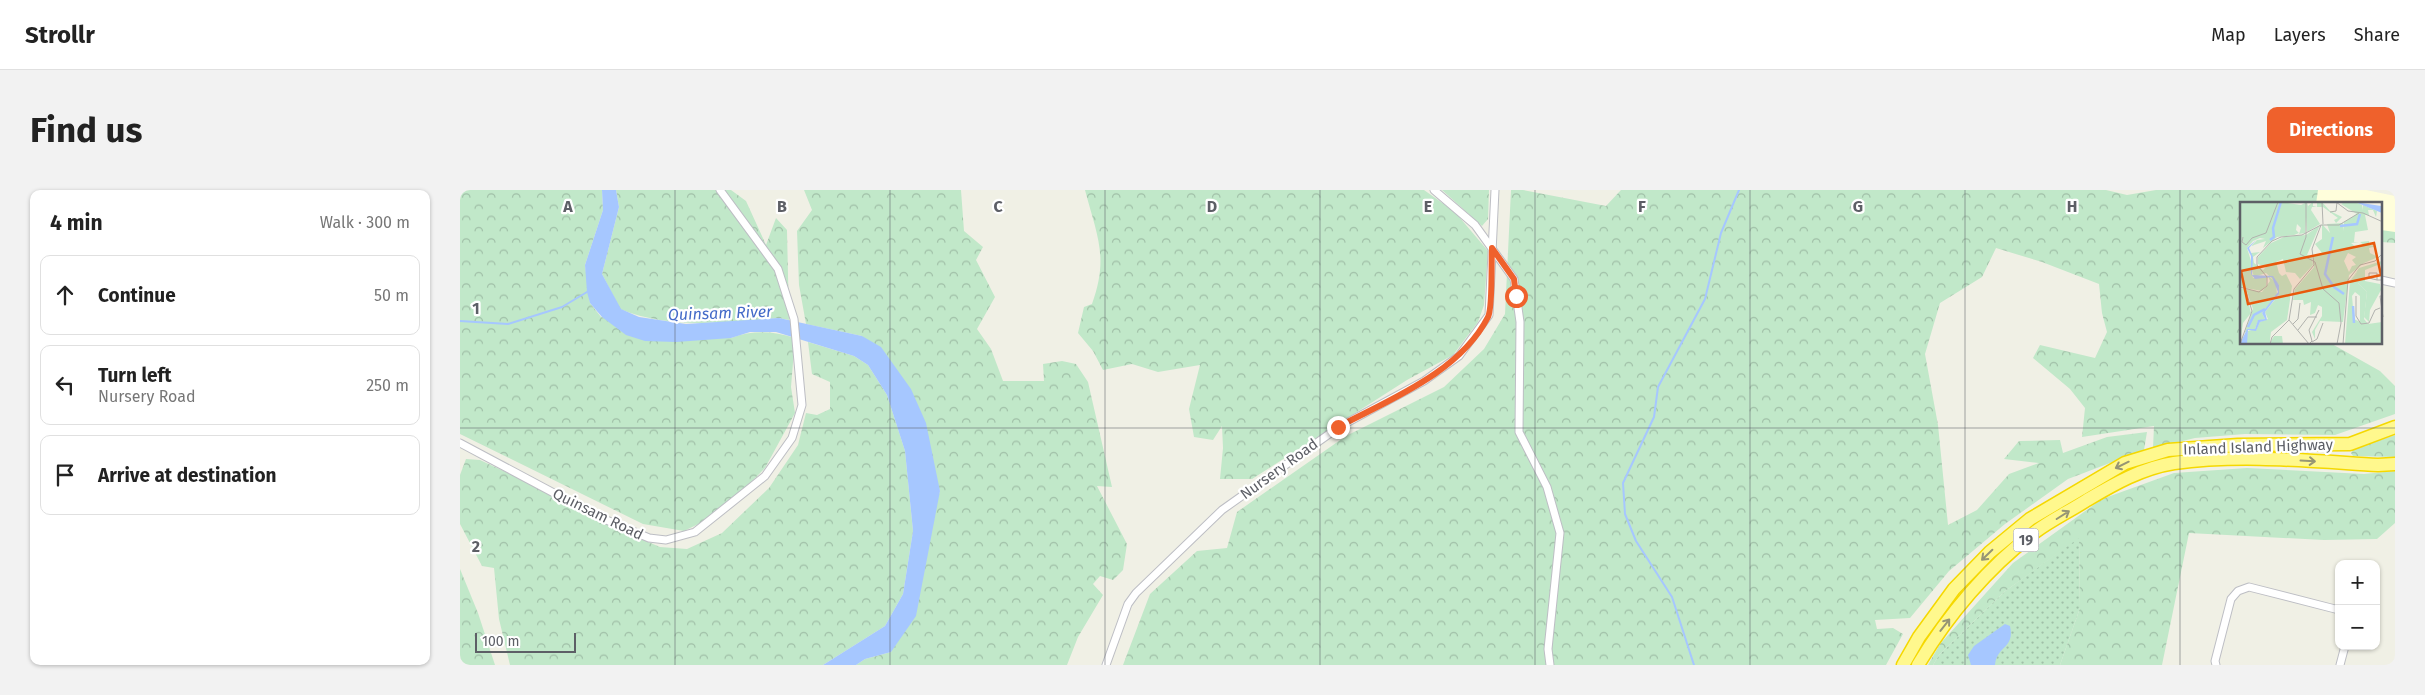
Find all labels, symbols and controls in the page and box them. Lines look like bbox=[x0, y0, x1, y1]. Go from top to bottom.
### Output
text: Strollr bbox=[25, 21, 95, 49]
text: Map bbox=[2211, 24, 2246, 46]
text: Layers bbox=[2274, 24, 2326, 46]
text: Share bbox=[2354, 24, 2400, 46]
button: Directions bbox=[2267, 107, 2395, 153]
text: Find us bbox=[30, 109, 142, 151]
text: A bbox=[562, 197, 573, 216]
text: B bbox=[777, 197, 787, 216]
text: C bbox=[993, 197, 1003, 216]
text: D bbox=[1207, 197, 1217, 216]
text: E bbox=[1424, 197, 1432, 216]
text: F bbox=[1638, 197, 1646, 216]
text: G bbox=[1853, 197, 1863, 216]
text: H bbox=[2067, 197, 2077, 216]
inset map bbox=[2240, 202, 2382, 345]
text: 4 min bbox=[50, 210, 103, 236]
text: Walk · 300 m bbox=[320, 213, 410, 232]
icon: ahead bbox=[51, 281, 79, 309]
text: Continue bbox=[98, 284, 176, 307]
route start bbox=[1505, 285, 1528, 308]
text: 50 m bbox=[374, 286, 409, 305]
text: 1 bbox=[472, 299, 480, 318]
water label: Quinsam River bbox=[668, 302, 773, 324]
text: Turn left bbox=[98, 364, 172, 387]
icon: left bbox=[51, 371, 79, 399]
text: 250 m bbox=[366, 376, 409, 395]
text: Nursery Road bbox=[98, 387, 196, 406]
route end bbox=[1327, 416, 1350, 439]
street label: Nursery Road bbox=[1237, 435, 1321, 503]
street label: Inland Island Highway bbox=[2183, 435, 2334, 459]
one-way arrow bbox=[2300, 457, 2316, 466]
icon: arrive bbox=[51, 461, 79, 489]
one-way arrow bbox=[2115, 461, 2130, 470]
text: Arrive at destination bbox=[98, 464, 277, 487]
street label: Quinsam Road bbox=[550, 484, 646, 544]
one-way arrow bbox=[2056, 509, 2070, 519]
road number: 19 bbox=[2014, 528, 2038, 552]
text: 2 bbox=[472, 537, 480, 556]
one-way arrow bbox=[1981, 549, 1994, 561]
map controls bbox=[2335, 560, 2380, 650]
button: + bbox=[2335, 560, 2380, 605]
button: − bbox=[2335, 605, 2380, 650]
one-way arrow bbox=[1940, 619, 1951, 632]
scale bar bbox=[475, 630, 576, 653]
text: 100 m bbox=[482, 633, 519, 650]

